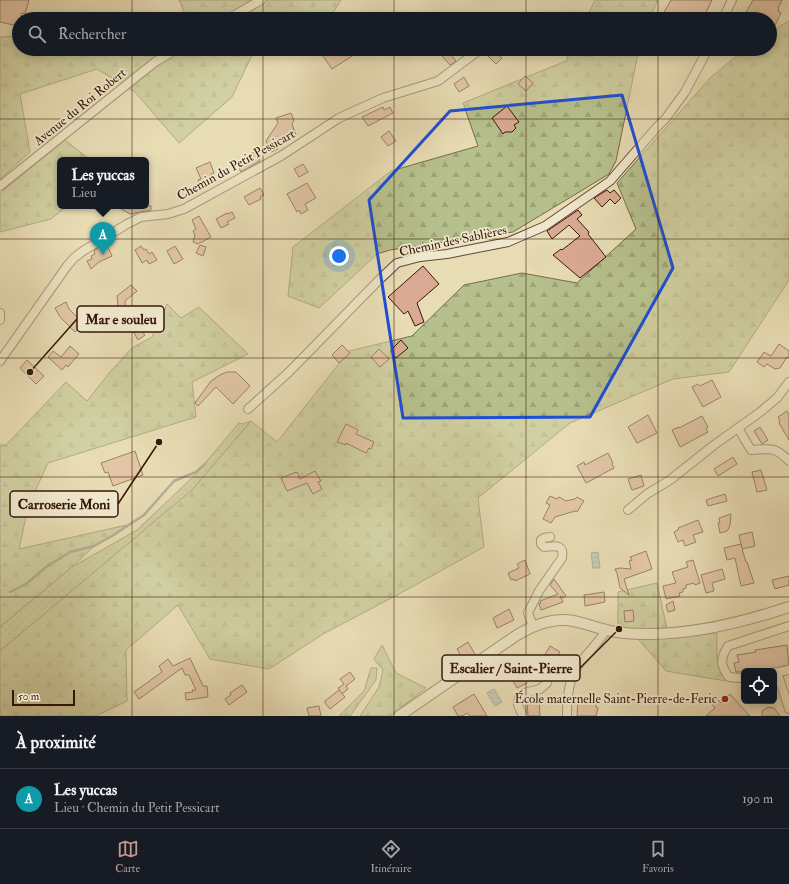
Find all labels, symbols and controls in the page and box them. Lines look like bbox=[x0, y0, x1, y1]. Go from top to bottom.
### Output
search box bbox=[12, 12, 777, 56]
icon: search bbox=[26, 23, 48, 45]
text: Rechercher bbox=[58, 25, 126, 44]
street label: Avenue du Roi Robert bbox=[30, 65, 129, 150]
street label: Chemin du Petit Pessicart bbox=[174, 126, 298, 204]
popup bbox=[57, 157, 149, 209]
text: Les yuccas bbox=[71, 166, 135, 185]
text: Lieu bbox=[71, 185, 96, 201]
pin: A bbox=[90, 222, 116, 255]
street label: Chemin des Sablières bbox=[398, 222, 509, 260]
your location bbox=[329, 246, 349, 266]
callout: Mar e souleu bbox=[77, 306, 164, 332]
text: Mar e souleu bbox=[84, 311, 158, 328]
callout: Carroserie Moni bbox=[10, 491, 118, 517]
text: Carroserie Moni bbox=[18, 496, 110, 513]
callout: Escalier / Saint-Pierre bbox=[442, 655, 580, 681]
text: Escalier / Saint-Pierre bbox=[450, 660, 573, 677]
map controls bbox=[741, 668, 777, 704]
button: locate bbox=[741, 668, 777, 704]
scale bar bbox=[12, 688, 75, 707]
text: 50 m bbox=[18, 690, 39, 703]
place label: École maternelle Saint-Pierre-de-Feric bbox=[515, 690, 717, 707]
marker: École maternelle Saint-Pierre-de-Feric bbox=[720, 694, 730, 704]
text: À proximité bbox=[16, 732, 96, 753]
text: Les yuccas bbox=[54, 781, 117, 800]
text: A bbox=[25, 791, 33, 807]
text: 190 m bbox=[742, 791, 773, 807]
text: Lieu · Chemin du Petit Pessicart bbox=[54, 800, 220, 816]
tab: Carte bbox=[115, 838, 140, 875]
tab: Itinéraire bbox=[370, 838, 412, 875]
tab: Favoris bbox=[642, 838, 674, 875]

